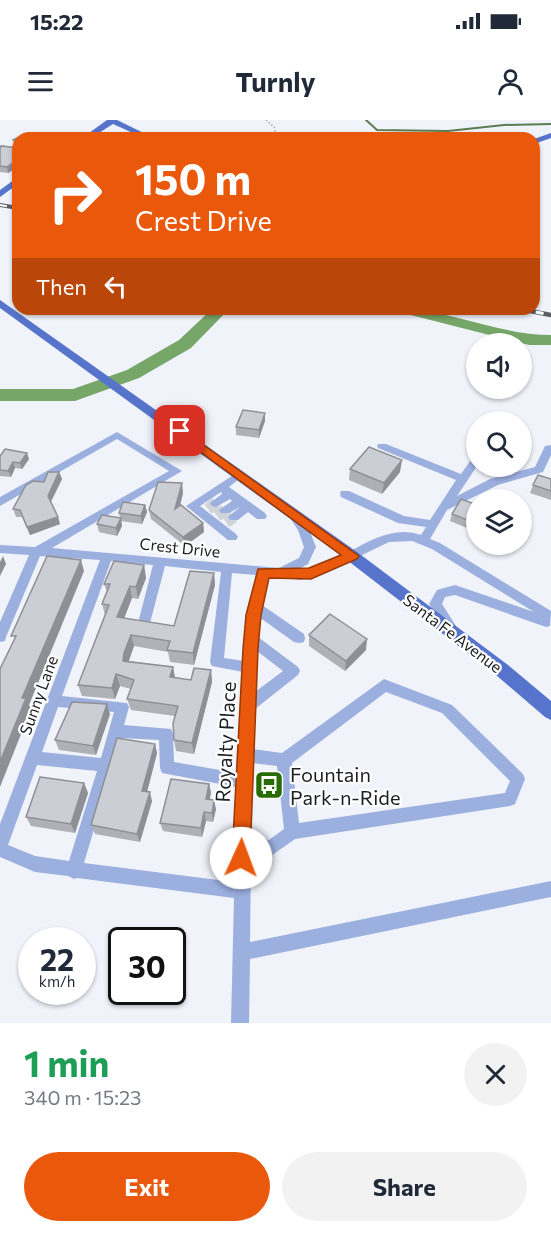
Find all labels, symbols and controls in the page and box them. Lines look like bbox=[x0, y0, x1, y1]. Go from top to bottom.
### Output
text: 15:22 bbox=[30, 8, 84, 35]
icon: menu bbox=[24, 65, 57, 98]
text: Turnly bbox=[235, 65, 316, 98]
icon: person bbox=[494, 65, 527, 98]
text: 150 m bbox=[135, 152, 251, 204]
icon: right bbox=[36, 156, 114, 234]
text: Crest Drive bbox=[135, 204, 272, 237]
icon: left bbox=[99, 270, 132, 303]
text: Then bbox=[36, 273, 87, 300]
map controls bbox=[466, 333, 532, 555]
button: sound bbox=[466, 333, 532, 399]
pin bbox=[154, 405, 205, 456]
button: search bbox=[466, 411, 532, 477]
icon: arrive bbox=[163, 414, 196, 447]
button: layers bbox=[466, 489, 532, 555]
street label: Crest Drive bbox=[139, 533, 221, 561]
street label: Santa Fe Avenue bbox=[400, 590, 506, 676]
street label: Sunny Lane bbox=[15, 653, 61, 737]
street label: Royalty Place bbox=[210, 681, 240, 803]
place label: Fountain Park-n-Ride bbox=[290, 762, 400, 809]
bus stop icon: Fountain Park-n-Ride bbox=[253, 769, 285, 801]
position arrow bbox=[209, 826, 273, 890]
speed limit sign: 30 bbox=[108, 927, 186, 1005]
text: 22 bbox=[40, 940, 74, 977]
text: km/h bbox=[39, 972, 75, 990]
text: 1 min bbox=[24, 1040, 109, 1084]
button: close bbox=[464, 1043, 527, 1106]
text: 340 m · 15:23 bbox=[24, 1085, 141, 1109]
button: Exit bbox=[24, 1152, 270, 1221]
button: Share bbox=[282, 1152, 527, 1221]

